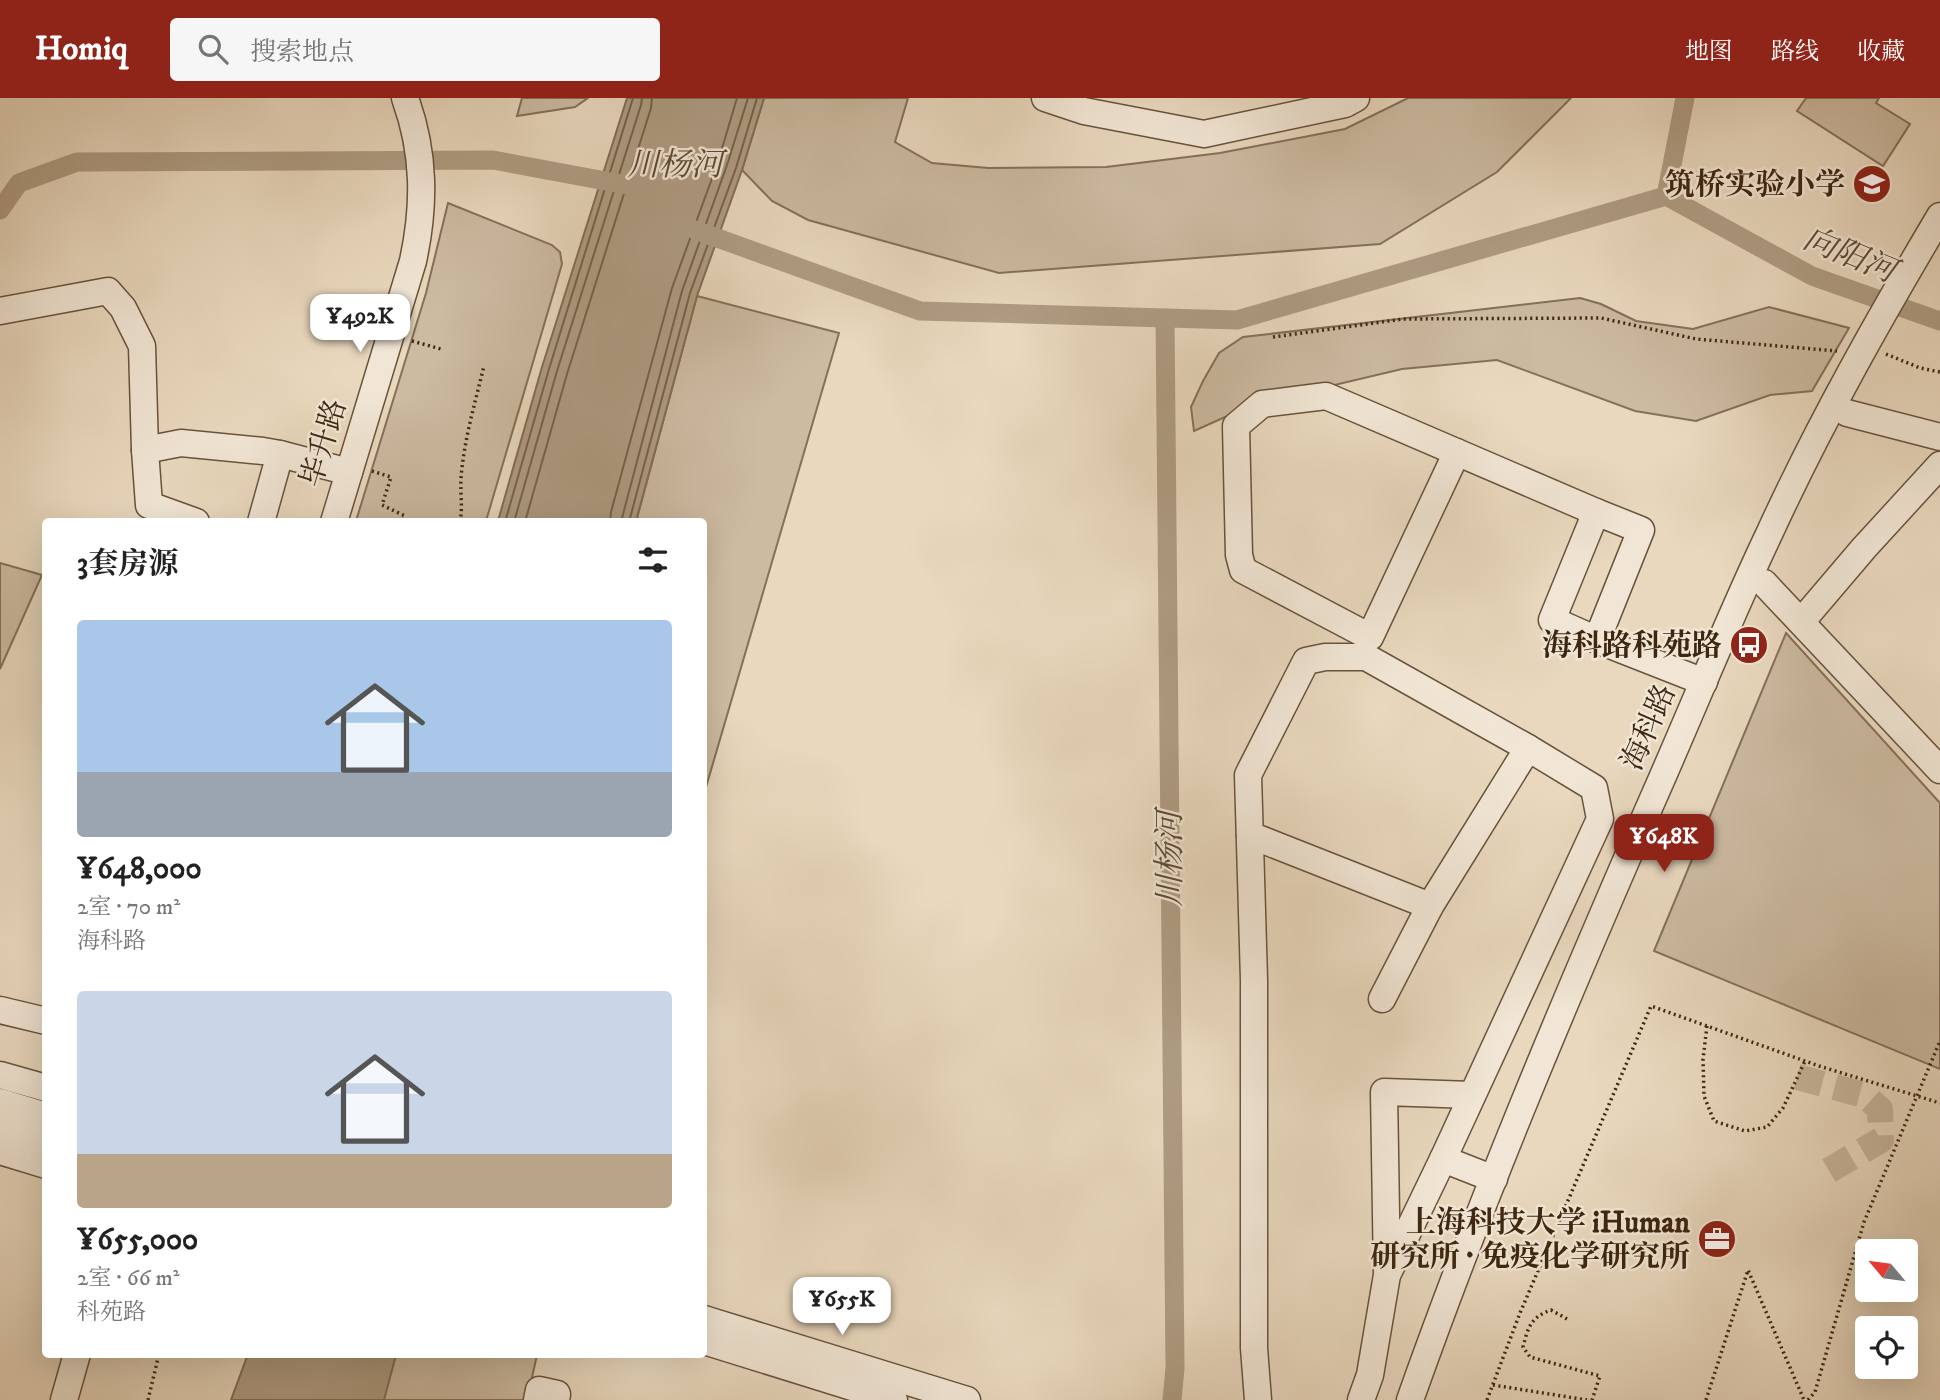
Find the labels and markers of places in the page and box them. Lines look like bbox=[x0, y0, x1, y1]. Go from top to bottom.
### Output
school or university icon: 筑桥实验小学 bbox=[1851, 163, 1893, 205]
place label: 筑桥实验小学 bbox=[1665, 167, 1845, 204]
pin: ¥492K bbox=[311, 294, 409, 354]
bus stop icon: 海科路科苑路 bbox=[1728, 624, 1770, 666]
place label: 海科路科苑路 bbox=[1542, 628, 1722, 665]
pin: ¥648K bbox=[1615, 814, 1713, 874]
place label: 上海科技大学 iHuman 研究所 · 免疫化学研究所 bbox=[1370, 1205, 1690, 1276]
office icon: 上海科技大学 iHuman 研究所 · 免疫化学研究所 bbox=[1696, 1218, 1738, 1260]
pin: ¥655K bbox=[793, 1278, 891, 1337]

